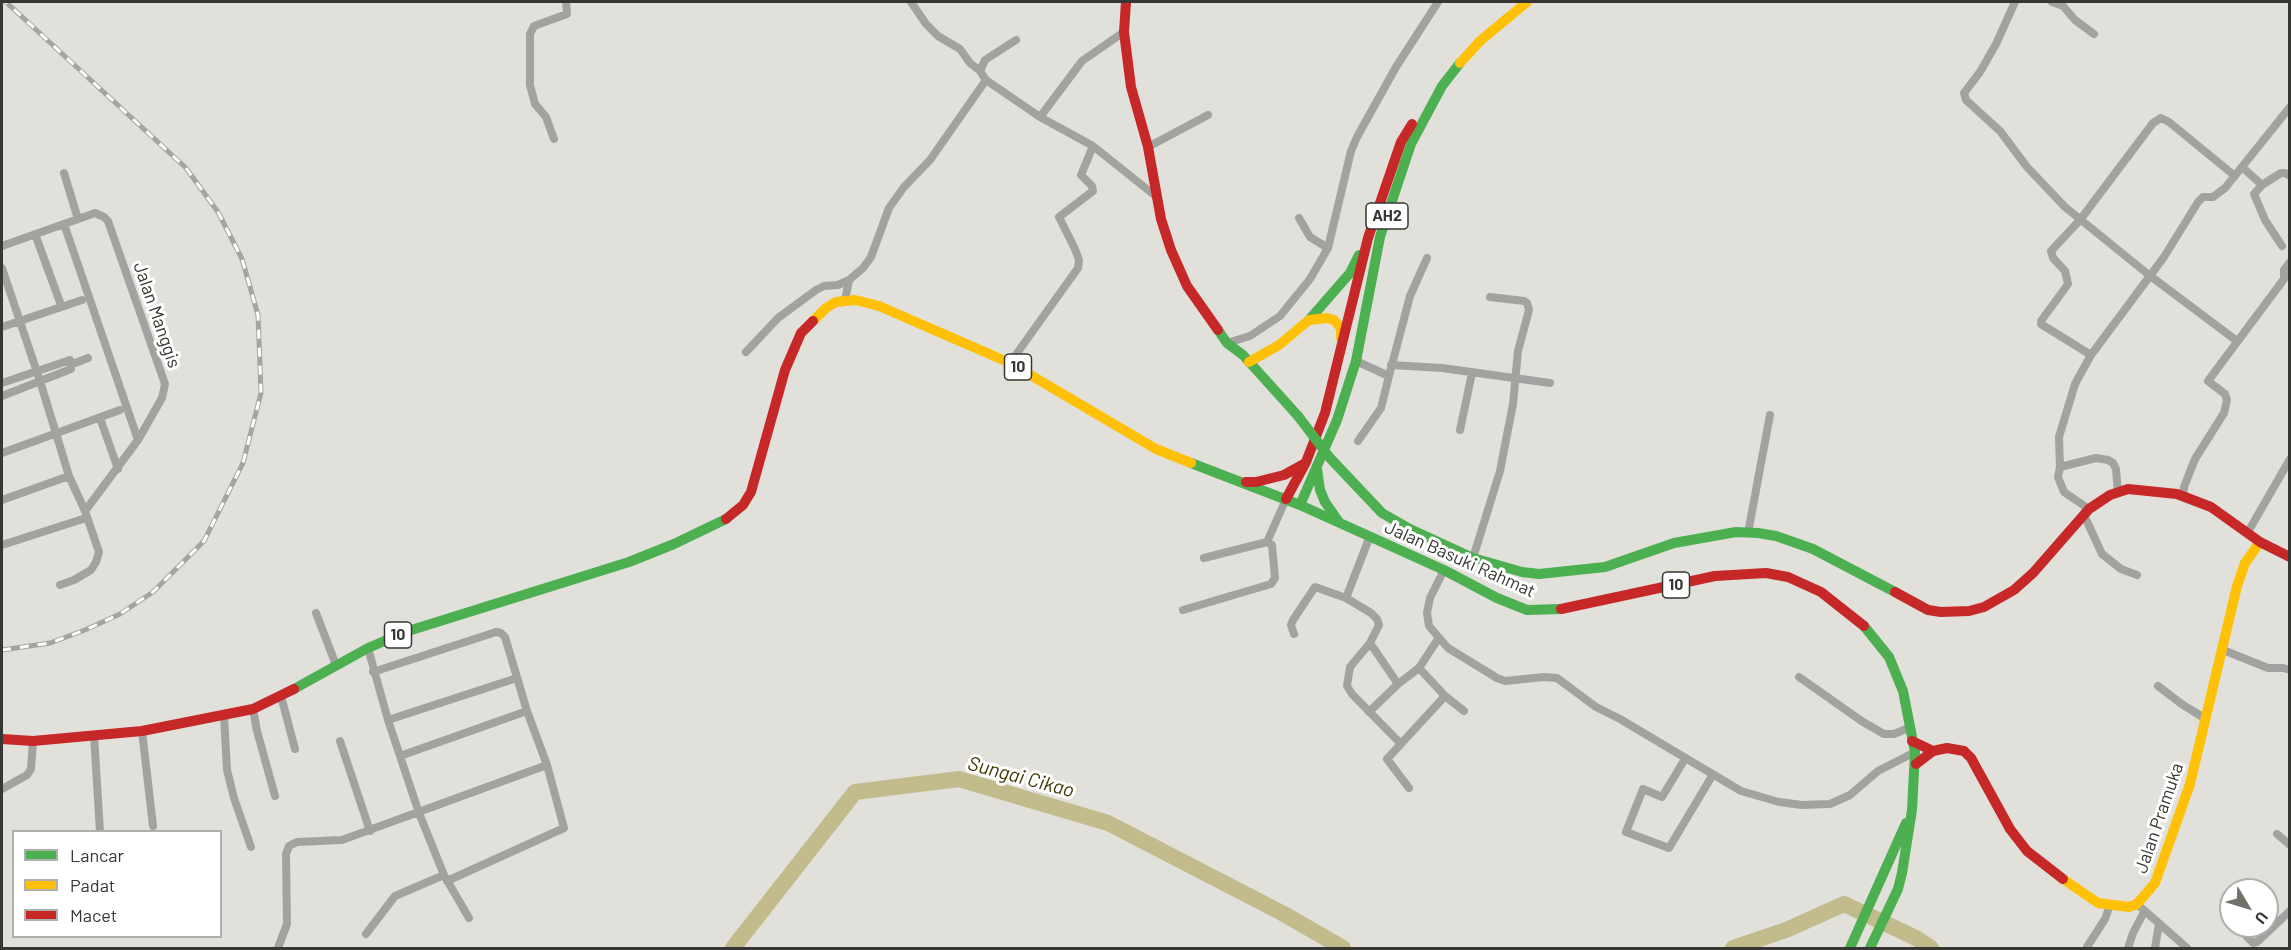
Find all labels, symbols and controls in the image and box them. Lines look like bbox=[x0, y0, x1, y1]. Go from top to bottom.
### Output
road number: AH2 bbox=[1366, 203, 1408, 229]
street label: Jalan Manggis bbox=[129, 259, 185, 371]
road number: 10 bbox=[1004, 354, 1032, 380]
street label: Jalan Basuki Rahmat bbox=[1381, 516, 1539, 602]
road number: 10 bbox=[1662, 572, 1690, 598]
road number: 10 bbox=[384, 622, 412, 648]
water label: Sungai Cikao bbox=[965, 751, 1077, 803]
street label: Jalan Pramuka bbox=[2130, 760, 2188, 876]
legend bbox=[12, 830, 222, 938]
text: Lancar bbox=[70, 844, 124, 866]
text: Padat bbox=[70, 874, 115, 896]
north arrow bbox=[2219, 878, 2279, 938]
text: Macet bbox=[70, 904, 117, 926]
text: U bbox=[2251, 908, 2273, 928]

